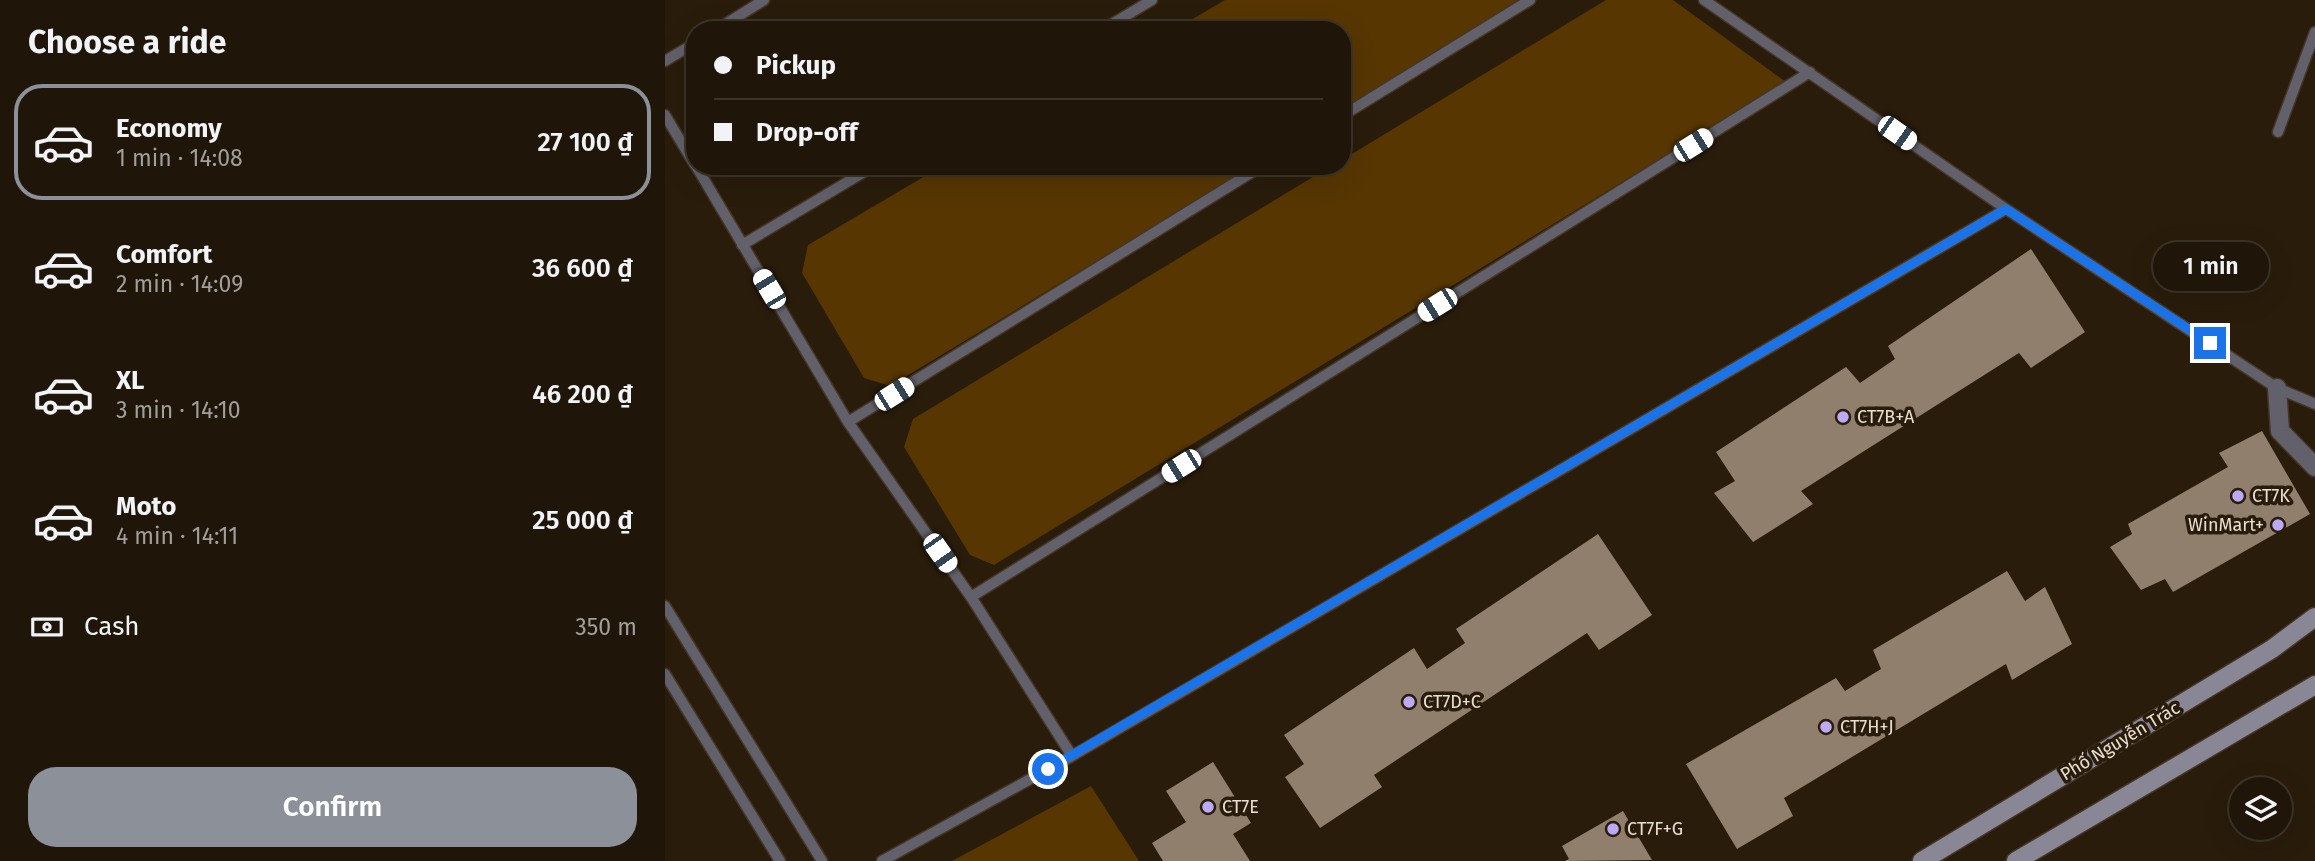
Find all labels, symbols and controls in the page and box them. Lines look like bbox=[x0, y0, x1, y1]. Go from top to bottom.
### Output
text: Choose a ride bbox=[28, 23, 226, 61]
text: Pickup bbox=[756, 50, 836, 81]
icon: car bbox=[32, 111, 95, 174]
car bbox=[1874, 112, 1921, 154]
text: Economy bbox=[116, 113, 222, 144]
text: Drop-off bbox=[756, 117, 858, 148]
car bbox=[1670, 125, 1717, 165]
text: 27 100 ₫ bbox=[538, 127, 633, 158]
text: 1 min · 14:08 bbox=[116, 144, 243, 172]
icon: car bbox=[32, 237, 95, 300]
text: Comfort bbox=[116, 239, 212, 270]
callout: 1 min bbox=[2152, 242, 2268, 290]
text: 1 min bbox=[2183, 252, 2239, 280]
text: 36 600 ₫ bbox=[532, 253, 633, 284]
car bbox=[750, 266, 789, 312]
text: 2 min · 14:09 bbox=[116, 270, 243, 298]
car bbox=[1414, 285, 1461, 325]
route end bbox=[2194, 327, 2226, 359]
icon: car bbox=[32, 363, 95, 426]
text: XL bbox=[116, 365, 144, 396]
car bbox=[871, 374, 918, 414]
text: 46 200 ₫ bbox=[532, 379, 633, 410]
text: 3 min · 14:10 bbox=[116, 396, 241, 424]
place label: CT7B+A bbox=[1857, 406, 1915, 428]
marker: CT7B+A bbox=[1835, 409, 1851, 425]
car bbox=[1158, 446, 1205, 486]
place label: CT7K bbox=[2252, 485, 2290, 507]
marker: CT7K bbox=[2230, 488, 2246, 504]
icon: car bbox=[32, 489, 95, 552]
text: Moto bbox=[116, 491, 176, 522]
text: 25 000 ₫ bbox=[532, 505, 633, 536]
place label: WinMart+ bbox=[2188, 514, 2264, 536]
marker: WinMart+ bbox=[2270, 517, 2286, 533]
text: 4 min · 14:11 bbox=[116, 522, 238, 550]
car bbox=[920, 530, 961, 576]
icon: cash bbox=[28, 608, 66, 646]
text: Cash bbox=[84, 611, 140, 642]
text: 350 m bbox=[575, 613, 637, 641]
place label: CT7D+C bbox=[1423, 691, 1481, 713]
marker: CT7D+C bbox=[1401, 694, 1417, 710]
street label: Phố Nguyễn Trác bbox=[2056, 696, 2184, 785]
place label: CT7H+J bbox=[1840, 716, 1894, 738]
marker: CT7H+J bbox=[1818, 719, 1834, 735]
route start bbox=[1032, 753, 1064, 785]
button: Confirm bbox=[28, 767, 637, 847]
map controls bbox=[2229, 777, 2292, 840]
button: layers bbox=[2229, 777, 2292, 840]
place label: CT7E bbox=[1222, 796, 1259, 818]
marker: CT7E bbox=[1200, 799, 1216, 815]
place label: CT7F+G bbox=[1627, 818, 1683, 840]
marker: CT7F+G bbox=[1605, 821, 1621, 837]

